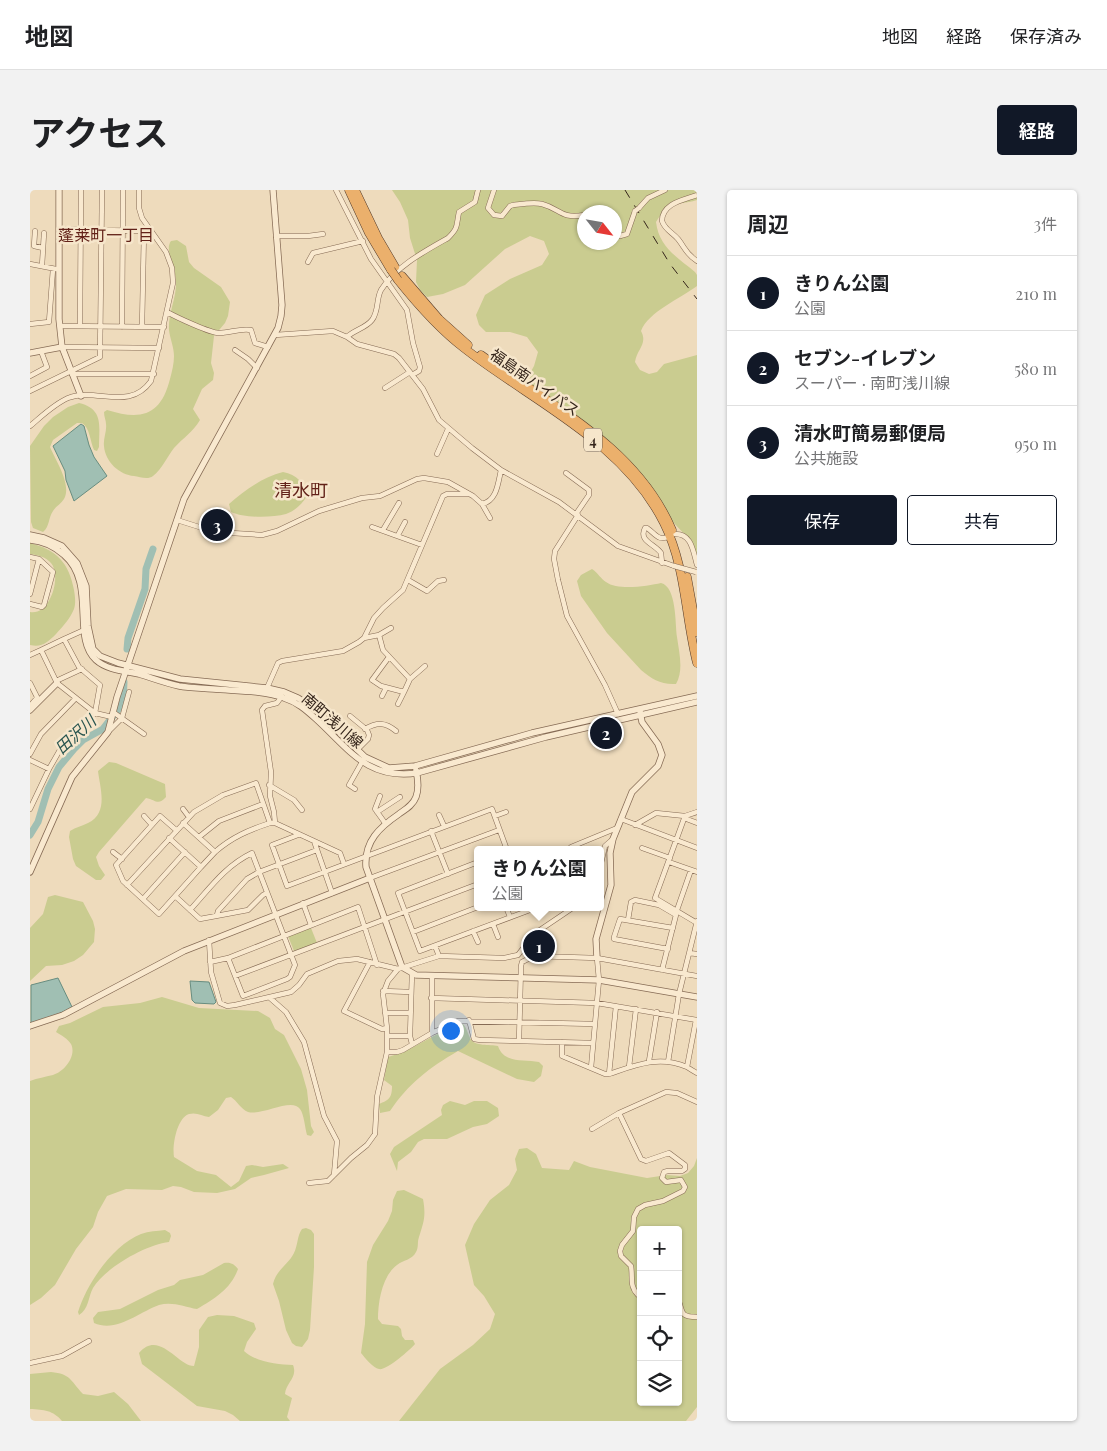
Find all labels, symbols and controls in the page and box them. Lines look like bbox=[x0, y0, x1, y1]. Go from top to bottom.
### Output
text: 地図 bbox=[25, 19, 73, 51]
text: 地図 bbox=[882, 24, 918, 48]
text: 経路 bbox=[946, 24, 982, 48]
text: 保存済み bbox=[1010, 24, 1082, 48]
button: 経路 bbox=[997, 105, 1077, 155]
text: アクセス bbox=[30, 108, 168, 155]
north arrow bbox=[577, 205, 622, 250]
text: 周辺 bbox=[747, 209, 789, 237]
text: 3件 bbox=[1034, 213, 1057, 234]
district label: 蓬莱町一丁目 bbox=[58, 224, 154, 245]
text: きりん公園 bbox=[794, 269, 889, 295]
text: 1 bbox=[760, 283, 766, 304]
text: 210 m bbox=[1016, 283, 1057, 304]
text: 公園 bbox=[794, 297, 826, 318]
street label: 福島南バイパス bbox=[486, 344, 584, 420]
text: セブン-イレブン bbox=[794, 344, 936, 370]
text: 2 bbox=[759, 358, 767, 379]
text: 580 m bbox=[1014, 358, 1057, 379]
text: スーパー · 南町浅川線 bbox=[794, 372, 950, 393]
text: 清水町簡易郵便局 bbox=[794, 419, 946, 445]
road number: 4 bbox=[584, 428, 602, 452]
text: 3 bbox=[759, 433, 767, 454]
text: 950 m bbox=[1014, 433, 1057, 454]
text: 公共施設 bbox=[794, 447, 858, 468]
district label: 清水町 bbox=[274, 478, 328, 502]
button: 保存 bbox=[747, 495, 897, 545]
button: 共有 bbox=[907, 495, 1057, 545]
pin: 3 bbox=[201, 506, 233, 544]
street label: 南町浅川線 bbox=[298, 688, 368, 752]
water label: 田沢川 bbox=[50, 709, 101, 758]
pin: 2 bbox=[590, 714, 622, 752]
popup bbox=[474, 846, 604, 911]
text: きりん公園 bbox=[491, 854, 587, 880]
text: 公園 bbox=[491, 882, 524, 903]
pin: 1 bbox=[523, 927, 555, 965]
your location bbox=[438, 1018, 464, 1044]
map controls bbox=[637, 1226, 682, 1406]
button: + bbox=[637, 1226, 682, 1271]
button: − bbox=[637, 1271, 682, 1316]
button: locate bbox=[637, 1316, 682, 1361]
button: layers bbox=[637, 1361, 682, 1406]

